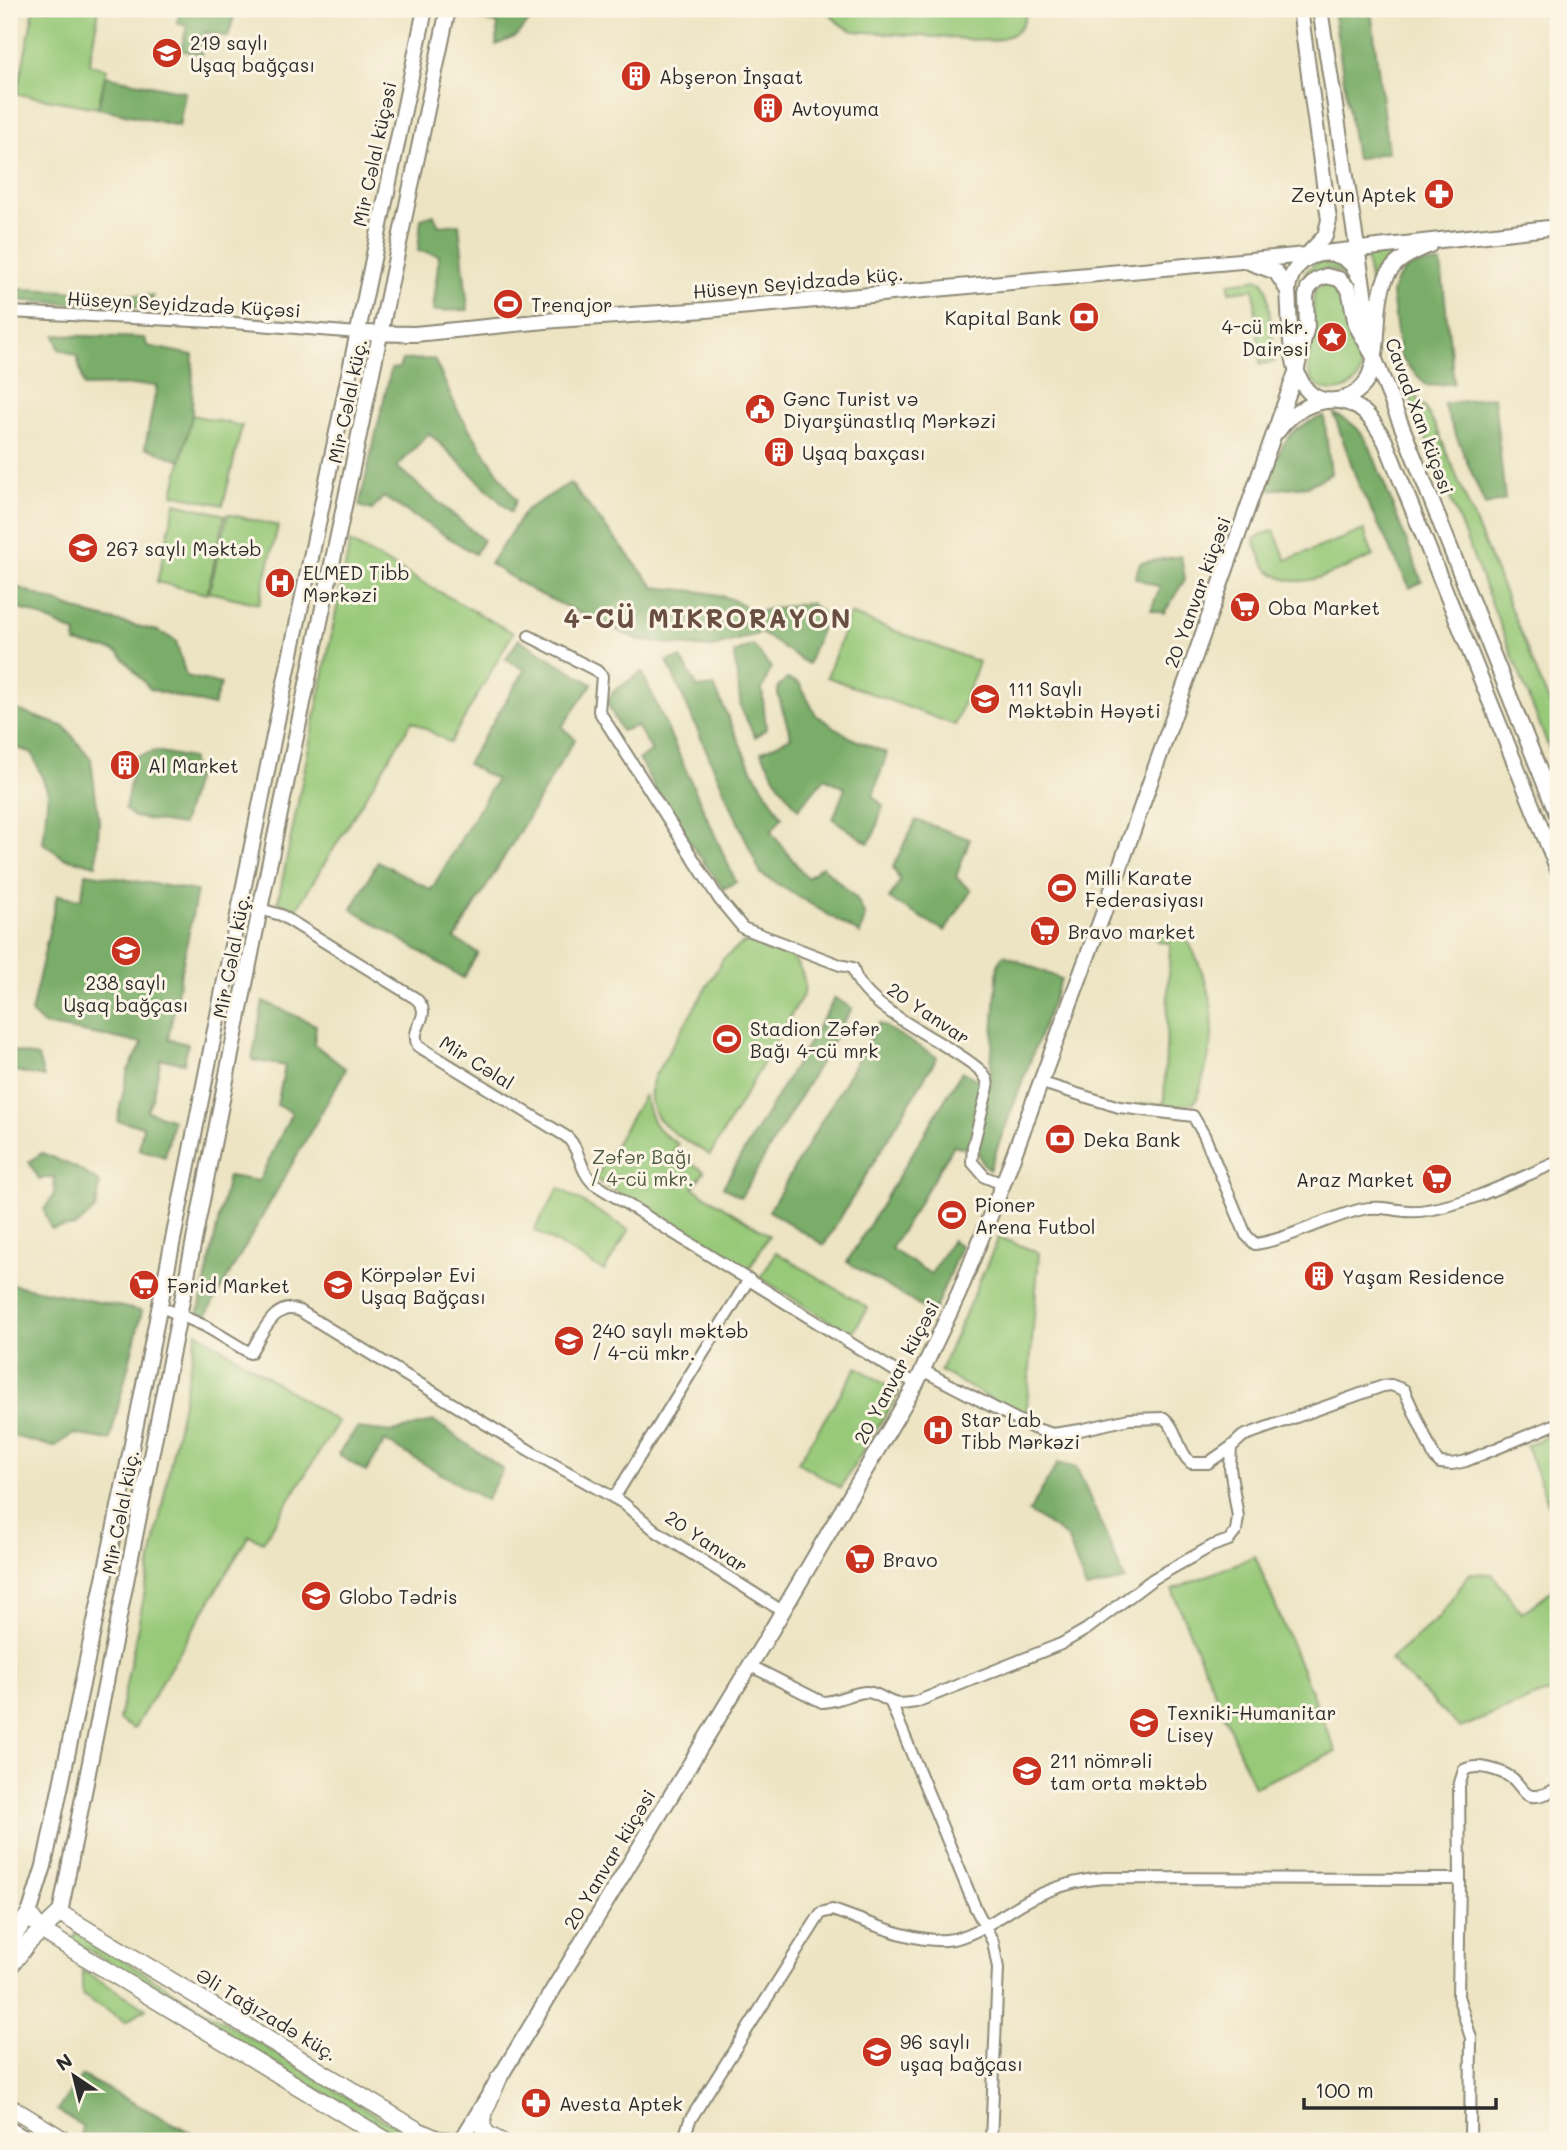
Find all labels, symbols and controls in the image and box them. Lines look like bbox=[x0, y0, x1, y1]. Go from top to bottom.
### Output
place label: 219 saylı Uşaq bağçası bbox=[190, 30, 315, 77]
school or university icon: 219 saylı Uşaq bağçası bbox=[150, 36, 184, 70]
building icon: Abşeron İnşaat bbox=[619, 59, 653, 93]
place label: Abşeron İnşaat bbox=[659, 64, 803, 89]
street label: Mir Cəlal küçəsi bbox=[346, 79, 402, 229]
building icon: Avtoyuma bbox=[751, 91, 785, 125]
place label: Avtoyuma bbox=[791, 96, 879, 121]
pharmacy icon: Zeytun Aptek bbox=[1422, 177, 1456, 211]
place label: Zeytun Aptek bbox=[1291, 182, 1416, 207]
street label: Hüseyn Seyidzadə küç. bbox=[692, 260, 904, 304]
street label: Hüseyn Seyidzadə Küçəsi bbox=[67, 285, 301, 323]
sports icon: Trenajor bbox=[491, 287, 525, 321]
place label: Trenajor bbox=[531, 292, 612, 317]
bank icon: Kapital Bank bbox=[1067, 300, 1101, 334]
place label: Kapital Bank bbox=[945, 305, 1061, 330]
place label: 4-cü mkr. Dairəsi bbox=[1222, 314, 1309, 361]
place icon: 4-cü mkr. Dairəsi bbox=[1315, 320, 1349, 354]
street label: Cavad Xan küçəsi bbox=[1380, 334, 1460, 498]
street label: Mir Cəlal küç. bbox=[322, 336, 372, 466]
place label: Gənc Turist və Diyarşünastlıq Mərkəzi bbox=[783, 386, 996, 433]
public building icon: Gənc Turist və Diyarşünastlıq Mərkəzi bbox=[743, 392, 777, 426]
building icon: Uşaq baxçası bbox=[762, 435, 796, 469]
place label: Uşaq baxçası bbox=[802, 440, 926, 465]
street label: 20 Yanvar küçəsi bbox=[1158, 513, 1236, 671]
school or university icon: 267 saylı Məktəb bbox=[66, 531, 100, 565]
place label: 267 saylı Məktəb bbox=[106, 536, 262, 561]
place label: ELMED Tibb Mərkəzi bbox=[303, 560, 410, 607]
hospital icon: ELMED Tibb Mərkəzi bbox=[263, 566, 297, 600]
supermarket icon: Oba Market bbox=[1228, 590, 1262, 624]
place label: Oba Market bbox=[1268, 595, 1380, 620]
district label: 4-CÜ MIKRORAYON bbox=[564, 601, 852, 635]
place label: 111 Saylı Məktəbin Həyəti bbox=[1008, 676, 1161, 723]
school or university icon: 111 Saylı Məktəbin Həyəti bbox=[968, 682, 1002, 716]
building icon: Al Market bbox=[108, 748, 142, 782]
place label: Al Market bbox=[148, 753, 239, 778]
place label: Milli Karate Federasiyası bbox=[1085, 865, 1205, 912]
sports icon: Milli Karate Federasiyası bbox=[1045, 871, 1079, 905]
street label: Mir Cəlal küç. bbox=[207, 891, 255, 1021]
supermarket icon: Bravo market bbox=[1028, 914, 1062, 948]
place label: Bravo market bbox=[1068, 919, 1195, 944]
school or university icon: 238 saylı Uşaq bağçası bbox=[109, 934, 143, 968]
place label: 238 saylı Uşaq bağçası bbox=[63, 970, 189, 1017]
street label: 20 Yanvar bbox=[883, 976, 975, 1050]
place label: Stadion Zəfər Bağı 4-cü mrk bbox=[750, 1016, 880, 1063]
sports icon: Stadion Zəfər Bağı 4-cü mrk bbox=[710, 1022, 744, 1056]
street label: Mir Cəlal bbox=[435, 1029, 519, 1095]
bank icon: Deka Bank bbox=[1043, 1122, 1077, 1156]
place label: Deka Bank bbox=[1083, 1127, 1180, 1152]
park label: Zəfər Bağı / 4-cü mkr. bbox=[590, 1144, 694, 1191]
supermarket icon: Araz Market bbox=[1420, 1162, 1454, 1196]
place label: Araz Market bbox=[1296, 1167, 1414, 1192]
place label: Pioner Arena Futbol bbox=[975, 1192, 1095, 1239]
sports icon: Pioner Arena Futbol bbox=[935, 1198, 969, 1232]
building icon: Yaşam Residence bbox=[1302, 1259, 1336, 1293]
place label: Körpələr Evi Uşaq Bağçası bbox=[361, 1262, 486, 1309]
place label: Yaşam Residence bbox=[1342, 1264, 1505, 1289]
supermarket icon: Fərid Market bbox=[127, 1268, 161, 1302]
school or university icon: Körpələr Evi Uşaq Bağçası bbox=[321, 1268, 355, 1302]
place label: Fərid Market bbox=[167, 1273, 290, 1298]
street label: 20 Yanvar küçəsi bbox=[848, 1296, 944, 1448]
place label: 240 saylı məktəb / 4-cü mkr. bbox=[592, 1318, 749, 1365]
school or university icon: 240 saylı məktəb / 4-cü mkr. bbox=[552, 1324, 586, 1358]
place label: Star Lab Tibb Mәrkәzi bbox=[961, 1407, 1080, 1454]
hospital icon: Star Lab Tibb Mәrkәzi bbox=[921, 1413, 955, 1447]
street label: Mir Cəlal küç. bbox=[96, 1447, 144, 1577]
street label: 20 Yanvar bbox=[661, 1504, 753, 1578]
supermarket icon: Bravo bbox=[843, 1542, 877, 1576]
place label: Bravo bbox=[883, 1547, 938, 1572]
school or university icon: Globo Tədris bbox=[299, 1579, 333, 1613]
place label: Globo Tədris bbox=[339, 1584, 458, 1609]
place label: Texniki-Humanitar Lisey bbox=[1167, 1700, 1336, 1747]
school or university icon: Texniki-Humanitar Lisey bbox=[1127, 1706, 1161, 1740]
place label: 211 nömrəli tam orta məktəb bbox=[1050, 1748, 1208, 1795]
school or university icon: 211 nömrəli tam orta məktəb bbox=[1010, 1754, 1044, 1788]
street label: 20 Yanvar küçəsi bbox=[557, 1784, 661, 1934]
street label: Əli Tağızadə küç. bbox=[192, 1962, 342, 2066]
place label: 96 saylı uşaq bağçası bbox=[900, 2029, 1023, 2076]
school or university icon: 96 saylı uşaq bağçası bbox=[860, 2035, 894, 2069]
north arrow bbox=[38, 2042, 108, 2112]
text: N bbox=[51, 2047, 77, 2076]
scale bar bbox=[1304, 2066, 1497, 2110]
text: 100 m bbox=[1315, 2076, 1374, 2103]
pharmacy icon: Avesta Aptek bbox=[519, 2086, 553, 2120]
place label: Avesta Aptek bbox=[559, 2091, 683, 2116]

